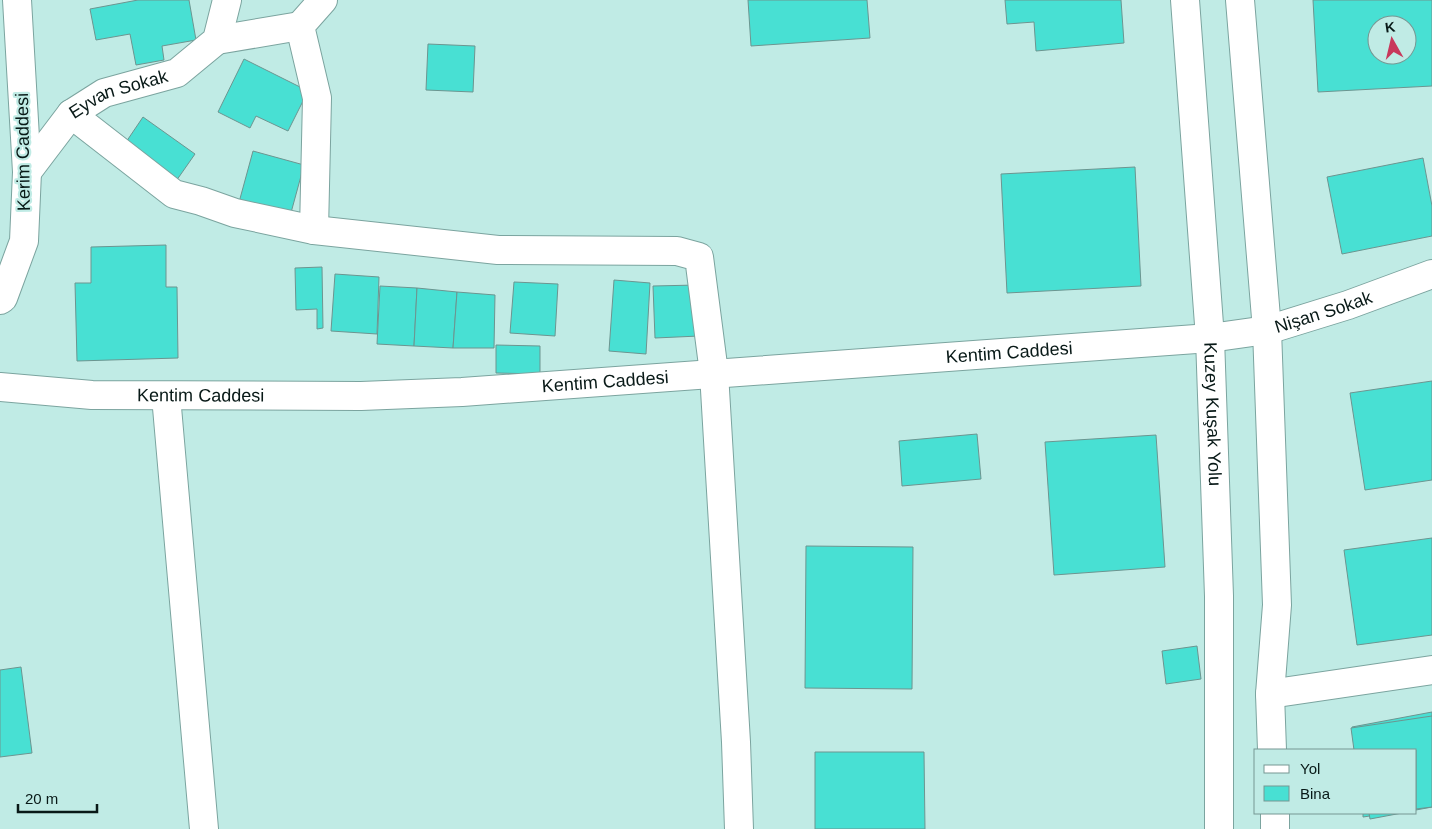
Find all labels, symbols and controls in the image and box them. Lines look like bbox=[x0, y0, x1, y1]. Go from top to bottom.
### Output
north arrow bbox=[1367, 15, 1417, 65]
text: K bbox=[1384, 18, 1396, 36]
street label: Eyvan Sokak bbox=[65, 66, 171, 123]
street label: Kerim Caddesi bbox=[12, 93, 34, 211]
street label: Nişan Sokak bbox=[1272, 287, 1376, 337]
street label: Kentim Caddesi bbox=[945, 338, 1073, 367]
street label: Kuzey Kuşak Yolu bbox=[1200, 342, 1225, 486]
street label: Kentim Caddesi bbox=[541, 367, 669, 396]
street label: Kentim Caddesi bbox=[137, 385, 264, 406]
legend bbox=[1254, 749, 1417, 814]
text: Yol bbox=[1300, 760, 1320, 777]
scale bar bbox=[18, 782, 96, 814]
text: Bina bbox=[1300, 785, 1331, 802]
text: 20 m bbox=[25, 790, 58, 807]

